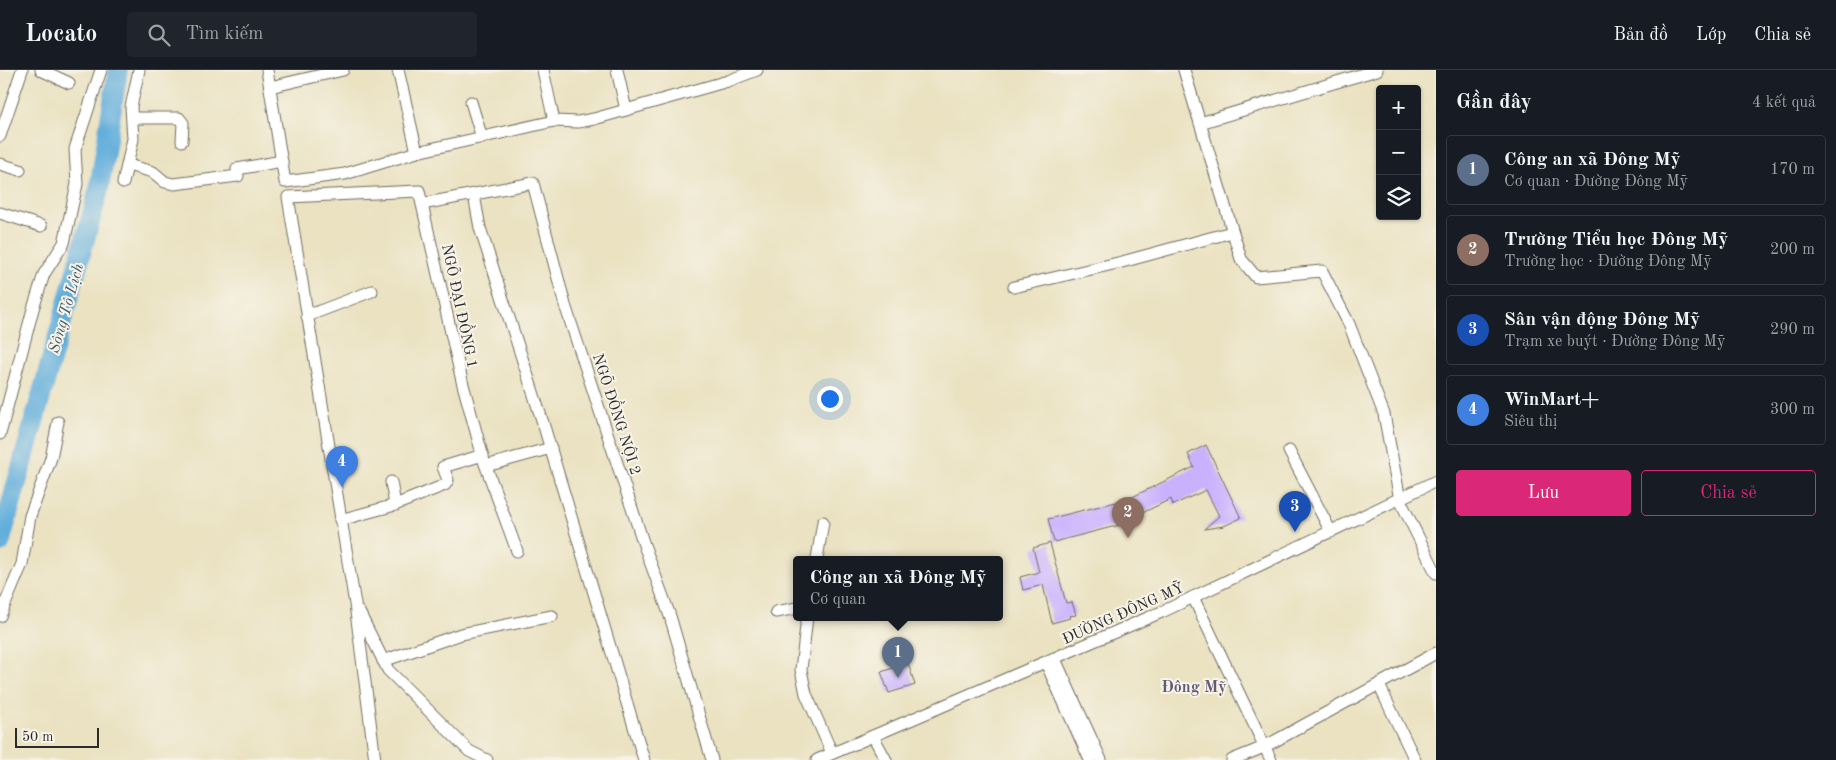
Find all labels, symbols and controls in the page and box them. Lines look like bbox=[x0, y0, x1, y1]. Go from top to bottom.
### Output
search box bbox=[127, 12, 477, 57]
icon: search bbox=[145, 21, 173, 49]
text: Locato bbox=[25, 23, 97, 47]
text: Tìm kiếm bbox=[185, 25, 263, 44]
text: Bản đồ bbox=[1614, 26, 1668, 44]
text: Lớp bbox=[1696, 26, 1726, 44]
text: Chia sẻ bbox=[1754, 26, 1811, 44]
map controls bbox=[1376, 85, 1421, 220]
button: + bbox=[1376, 85, 1421, 130]
text: Gần đây bbox=[1456, 92, 1532, 113]
text: 4 kết quả bbox=[1752, 95, 1816, 111]
button: − bbox=[1376, 130, 1421, 175]
text: Công an xã Đông Mỹ bbox=[1504, 151, 1681, 170]
text: 1 bbox=[1468, 162, 1478, 178]
text: 170 m bbox=[1770, 162, 1815, 178]
text: Cơ quan · Đường Đông Mỹ bbox=[1504, 174, 1688, 190]
button: layers bbox=[1376, 175, 1421, 220]
text: Trường Tiểu học Đông Mỹ bbox=[1504, 231, 1728, 250]
street label: NGÕ ĐẠI ĐỒNG 1 bbox=[438, 242, 485, 370]
text: 2 bbox=[1468, 242, 1478, 258]
text: 200 m bbox=[1770, 242, 1815, 258]
text: Trường học · Đường Đông Mỹ bbox=[1504, 254, 1712, 270]
water label: Sông Tô Lịch bbox=[46, 262, 87, 355]
text: Sân vận động Đông Mỹ bbox=[1504, 311, 1700, 330]
text: 3 bbox=[1468, 322, 1478, 338]
text: 290 m bbox=[1770, 322, 1815, 338]
text: Trạm xe buýt · Đường Đông Mỹ bbox=[1504, 334, 1726, 350]
street label: NGÕ ĐỒNG NỘI 2 bbox=[589, 350, 648, 477]
your location bbox=[817, 386, 843, 412]
text: WinMart+ bbox=[1504, 391, 1599, 410]
text: 4 bbox=[1468, 402, 1478, 418]
text: 300 m bbox=[1770, 402, 1815, 418]
text: Siêu thị bbox=[1504, 414, 1557, 430]
pin: 4 bbox=[326, 446, 358, 487]
button: Lưu bbox=[1456, 470, 1631, 516]
button: Chia sẻ bbox=[1641, 470, 1816, 516]
pin: 3 bbox=[1279, 491, 1311, 532]
pin: 2 bbox=[1112, 497, 1144, 538]
popup bbox=[793, 556, 1003, 621]
text: Công an xã Đông Mỹ bbox=[810, 569, 986, 588]
street label: ĐƯỜNG ĐÔNG MỸ bbox=[1059, 577, 1187, 648]
text: Cơ quan bbox=[810, 592, 866, 608]
pin: 1 bbox=[882, 637, 914, 678]
district label: Đông Mỹ bbox=[1161, 680, 1227, 696]
scale bar bbox=[15, 725, 99, 748]
text: 50 m bbox=[22, 730, 53, 744]

